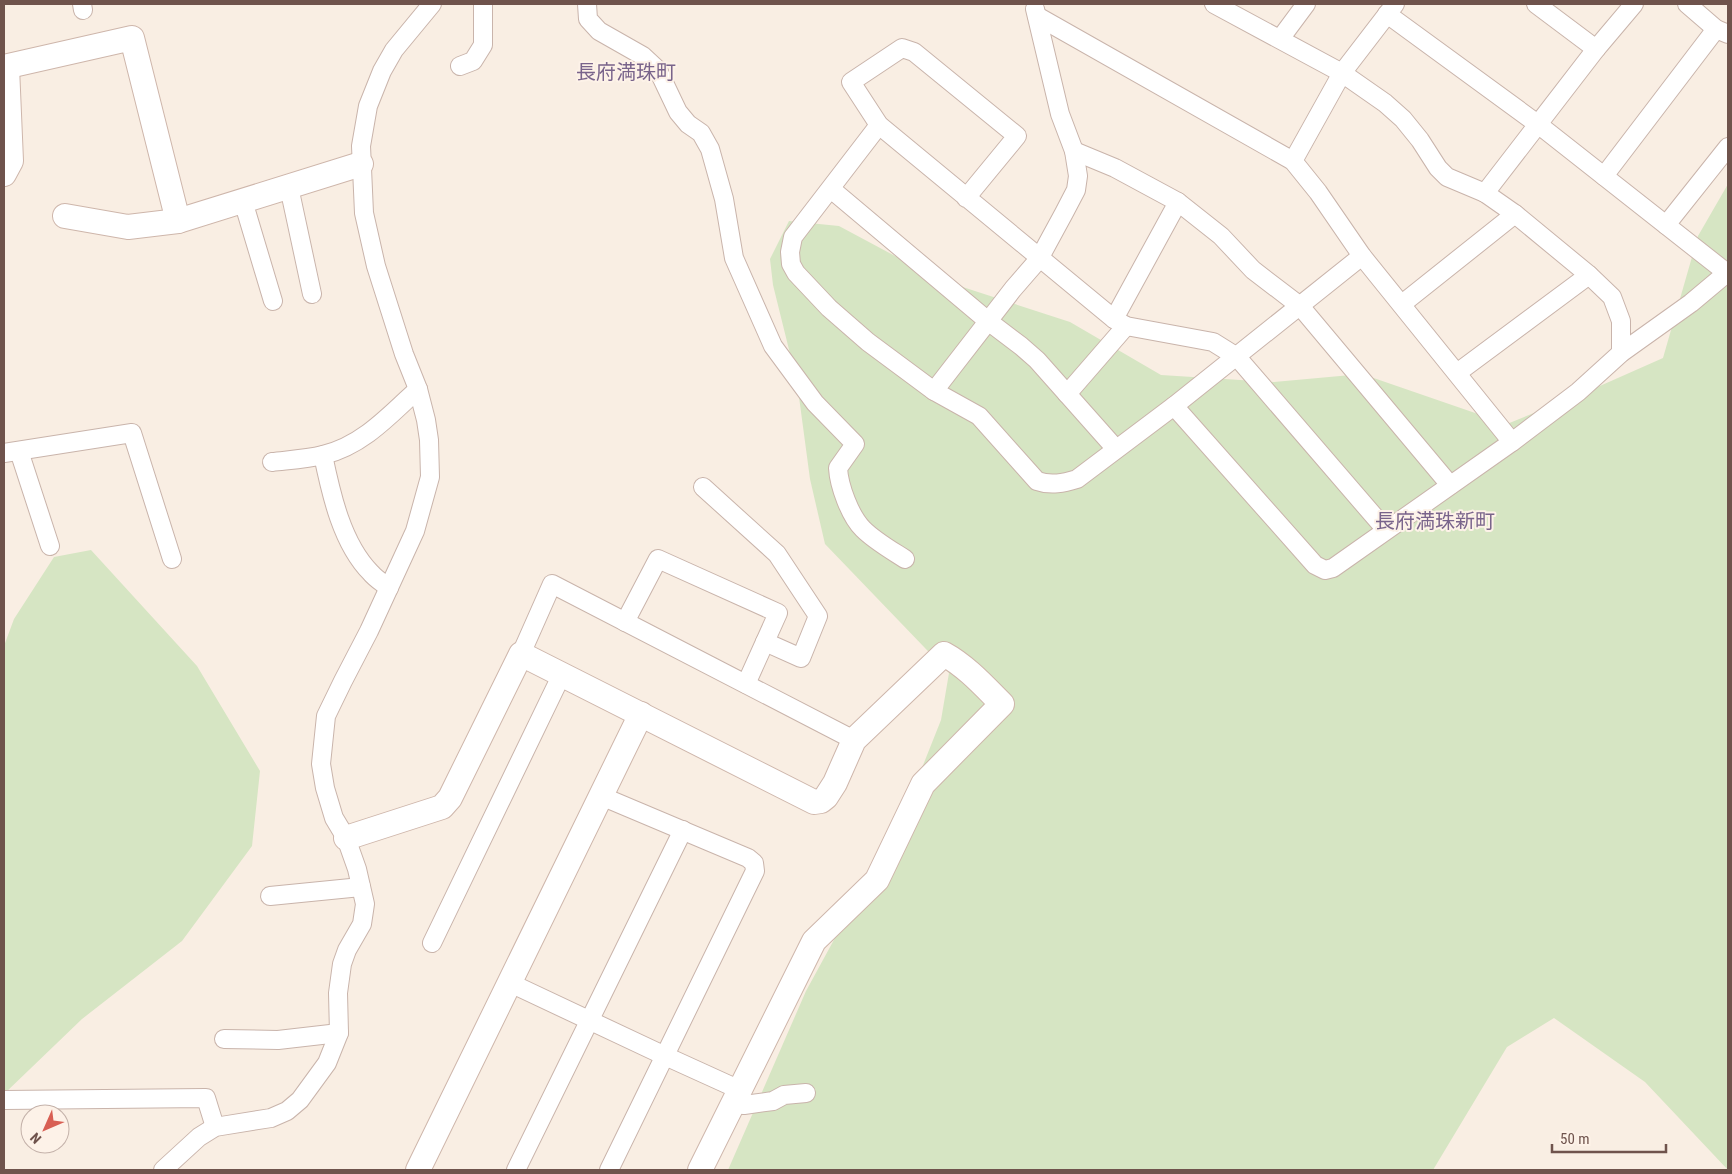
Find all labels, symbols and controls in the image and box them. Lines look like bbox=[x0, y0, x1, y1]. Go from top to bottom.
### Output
district label: 長府満珠町 bbox=[576, 60, 676, 84]
district label: 長府満珠新町 bbox=[1375, 509, 1495, 533]
north arrow bbox=[20, 1104, 70, 1154]
scale bar bbox=[1552, 1122, 1666, 1154]
text: N bbox=[27, 1130, 44, 1147]
text: 50 m bbox=[1560, 1130, 1590, 1148]

